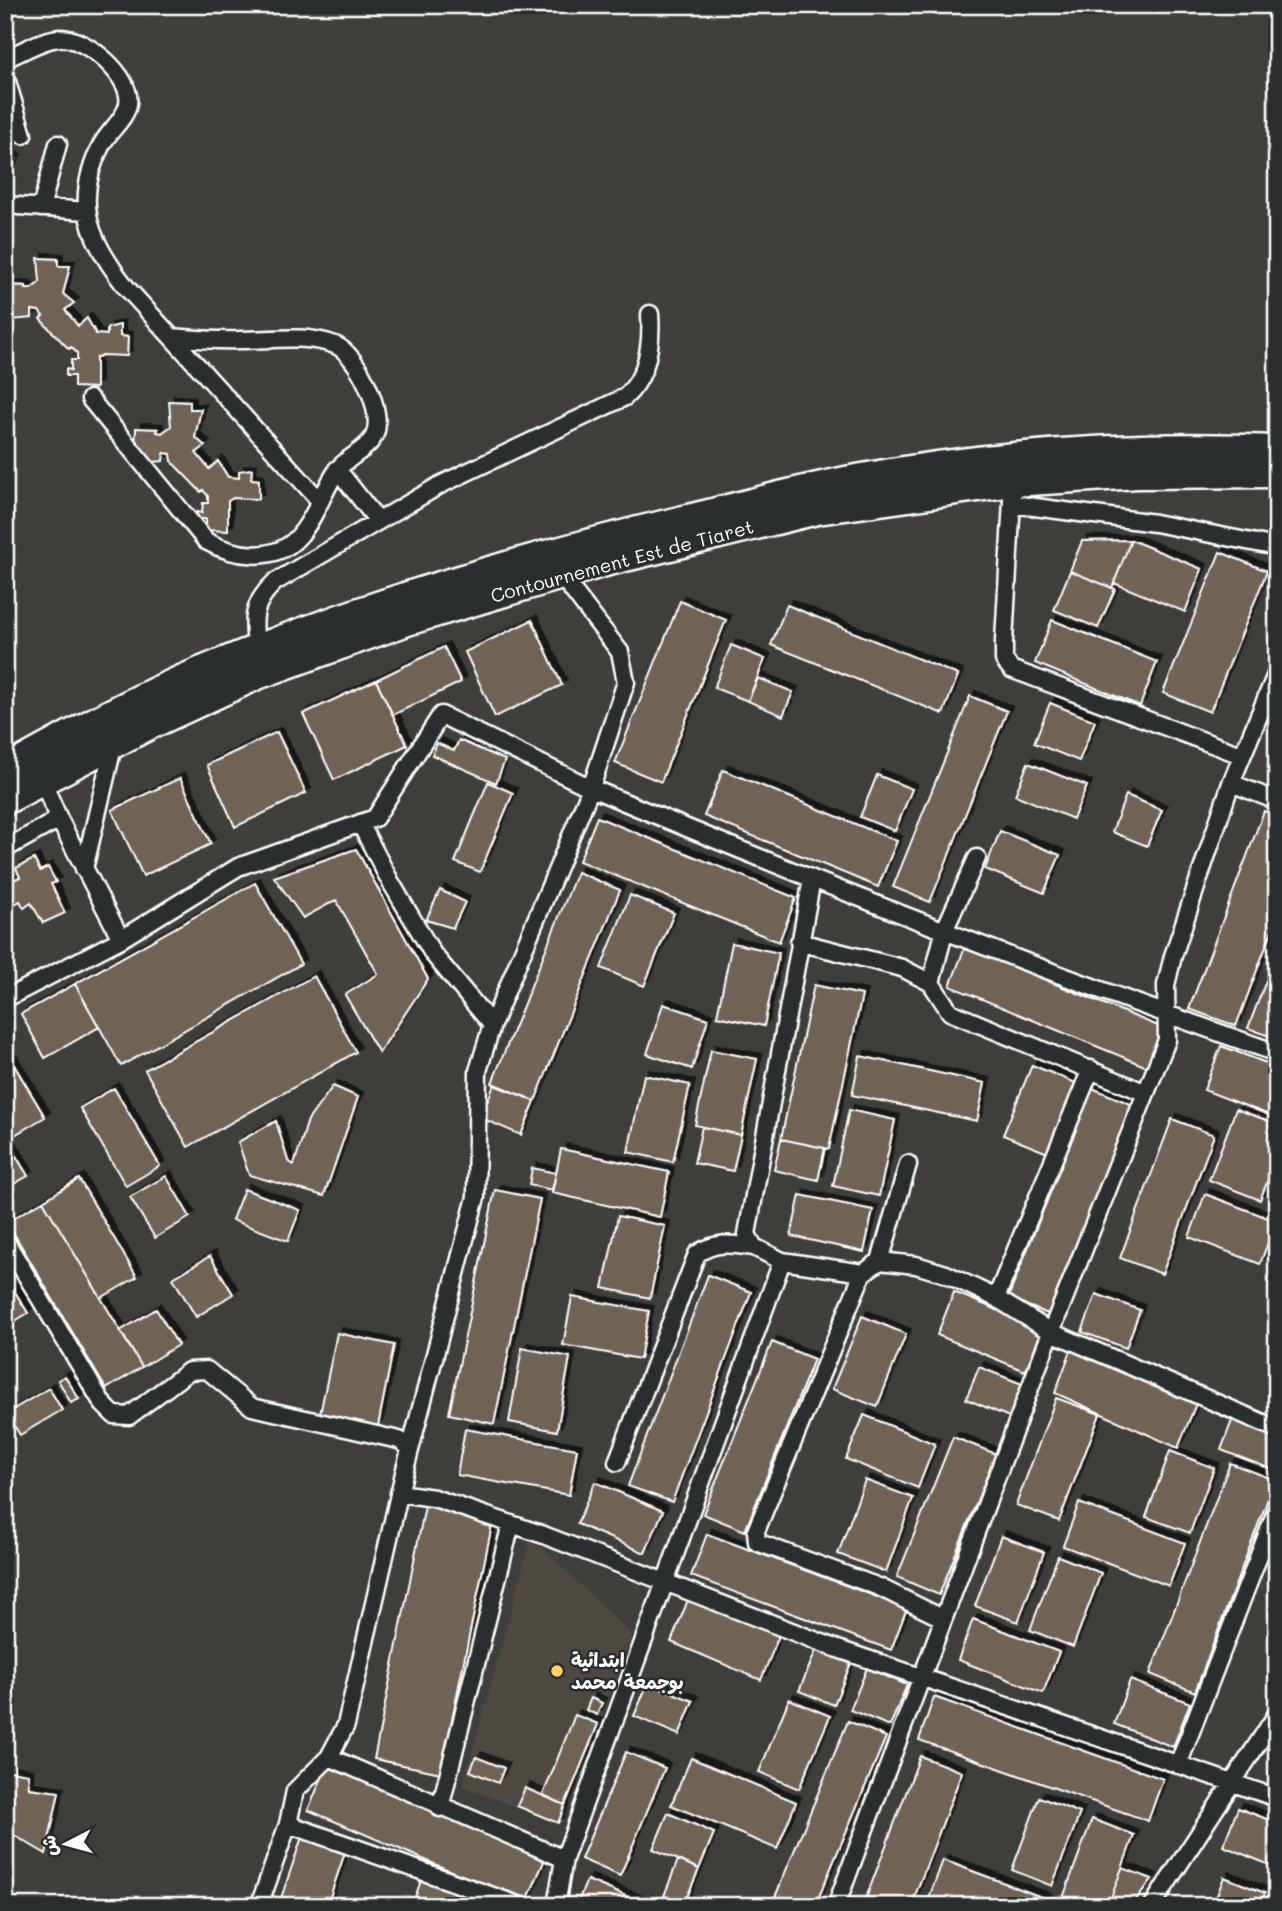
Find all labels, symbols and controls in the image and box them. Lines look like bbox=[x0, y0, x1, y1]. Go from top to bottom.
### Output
street label: Contournement Est de Tiaret bbox=[488, 513, 756, 608]
place label: ابتدائية بوجمعة محمد bbox=[571, 1647, 684, 1695]
marker: ابتدائية بوجمعة محمد bbox=[549, 1663, 565, 1679]
north arrow bbox=[32, 1810, 102, 1880]
text: ش bbox=[35, 1834, 62, 1858]

